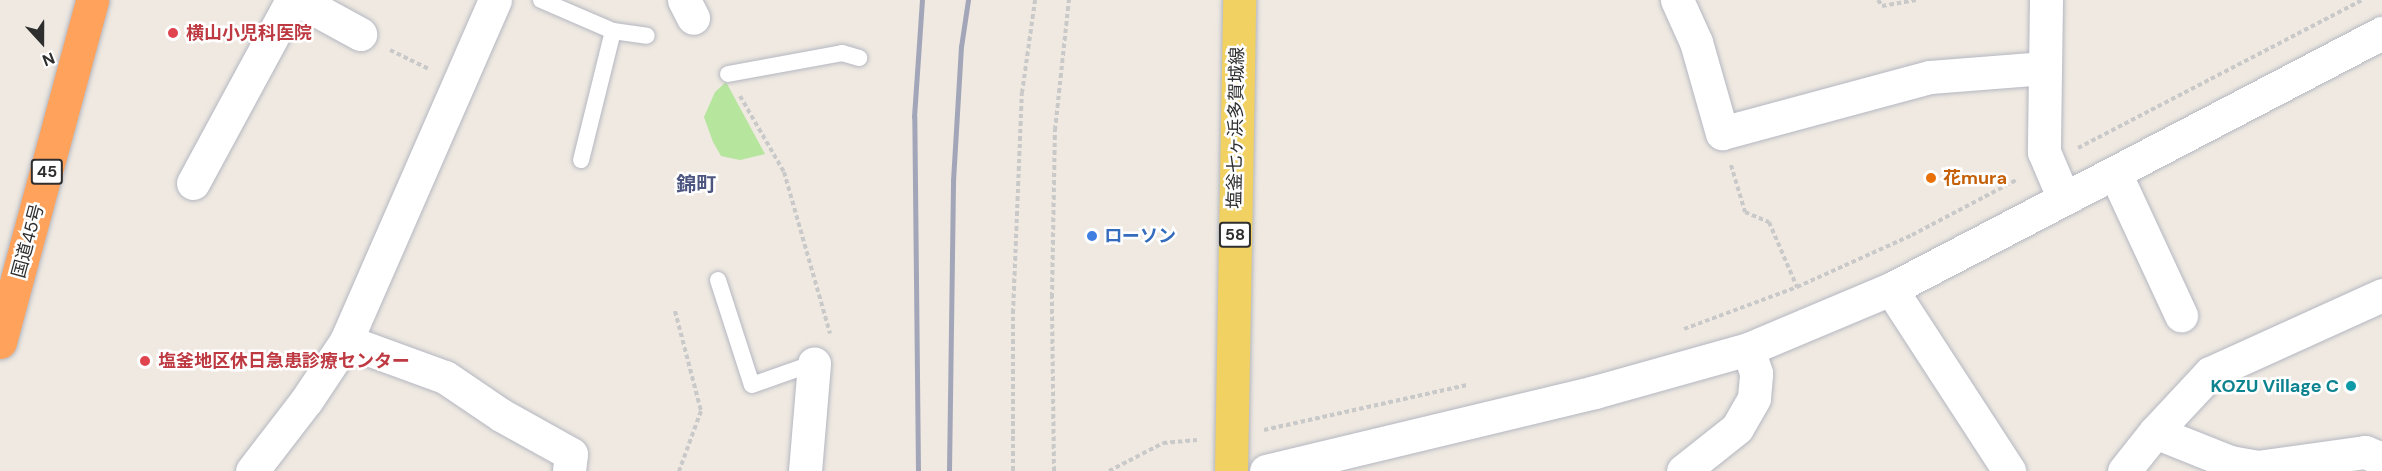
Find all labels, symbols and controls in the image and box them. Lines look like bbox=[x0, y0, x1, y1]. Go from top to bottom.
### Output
north arrow bbox=[12, 12, 72, 72]
place label: 横山小児科医院 bbox=[186, 22, 312, 44]
marker: 横山小児科医院 bbox=[164, 24, 182, 42]
text: N bbox=[39, 47, 58, 71]
street label: 塩釜七ヶ浜多賀城線 bbox=[1224, 47, 1248, 209]
road number: 45 bbox=[30, 159, 63, 185]
place label: 花mura bbox=[1943, 167, 2007, 189]
marker: 花mura bbox=[1924, 171, 1938, 185]
district label: 錦町 bbox=[676, 172, 716, 196]
street label: 国道45号 bbox=[8, 202, 48, 280]
road number: 58 bbox=[1218, 222, 1252, 248]
place label: ローソン bbox=[1104, 225, 1176, 247]
marker: ローソン bbox=[1085, 229, 1099, 243]
place label: 塩釜地区休日急患診療センター bbox=[158, 350, 410, 372]
marker: 塩釜地区休日急患診療センター bbox=[136, 352, 154, 370]
place label: KOZU Village C bbox=[2211, 375, 2339, 397]
marker: KOZU Village C bbox=[2344, 379, 2358, 393]

